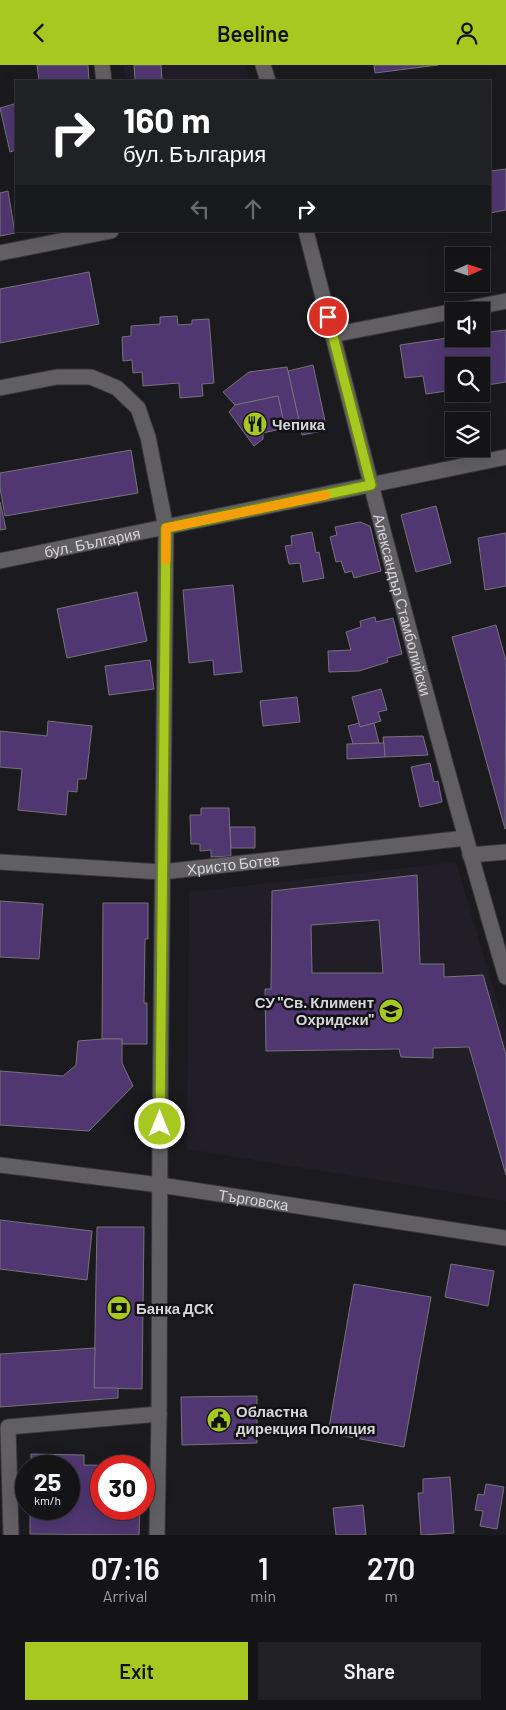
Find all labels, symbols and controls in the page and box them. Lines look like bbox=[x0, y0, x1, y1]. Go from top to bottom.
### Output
icon: back bbox=[25, 19, 53, 47]
icon: person bbox=[453, 19, 481, 47]
text: Beeline bbox=[217, 20, 289, 46]
text: 160 m bbox=[123, 98, 210, 140]
icon: right bbox=[40, 100, 105, 165]
text: бул. България bbox=[123, 140, 266, 166]
icon: left bbox=[186, 195, 214, 223]
icon: ahead bbox=[239, 195, 267, 223]
icon: right bbox=[292, 195, 320, 223]
north arrow bbox=[445, 247, 490, 293]
map controls bbox=[445, 247, 490, 457]
pin bbox=[307, 296, 349, 338]
button: sound bbox=[445, 302, 490, 347]
icon: arrive bbox=[314, 303, 342, 331]
button: search bbox=[445, 357, 490, 402]
restaurant icon: Чепика bbox=[242, 411, 268, 437]
button: layers bbox=[445, 412, 490, 457]
place label: Чепика bbox=[272, 415, 326, 433]
street label: Александър Стамболийски bbox=[370, 512, 435, 698]
street label: бул. България bbox=[42, 523, 142, 561]
street label: Христо Ботев bbox=[186, 850, 281, 878]
place label: СУ "Св. Климент Охридски" bbox=[255, 993, 375, 1028]
school or university icon: СУ "Св. Климент Охридски" bbox=[378, 998, 404, 1024]
position arrow bbox=[133, 1097, 185, 1149]
street label: Търговска bbox=[217, 1185, 291, 1214]
bank icon: Банка ДСК bbox=[106, 1295, 132, 1321]
place label: Банка ДСК bbox=[136, 1299, 215, 1317]
place label: Областна дирекция Полиция bbox=[236, 1402, 375, 1437]
public building icon: Областна дирекция Полиция bbox=[206, 1407, 232, 1433]
speed limit sign: 30 bbox=[90, 1455, 155, 1520]
text: 25 bbox=[34, 1466, 61, 1496]
text: km/h bbox=[34, 1493, 61, 1507]
text: 07:16 bbox=[91, 1550, 160, 1586]
text: 1 bbox=[258, 1550, 269, 1586]
text: 270 bbox=[367, 1550, 415, 1586]
text: Arrival bbox=[103, 1586, 148, 1605]
text: min bbox=[250, 1586, 276, 1605]
text: m bbox=[384, 1586, 398, 1605]
button: Exit bbox=[25, 1642, 248, 1700]
button: Share bbox=[258, 1642, 481, 1700]

